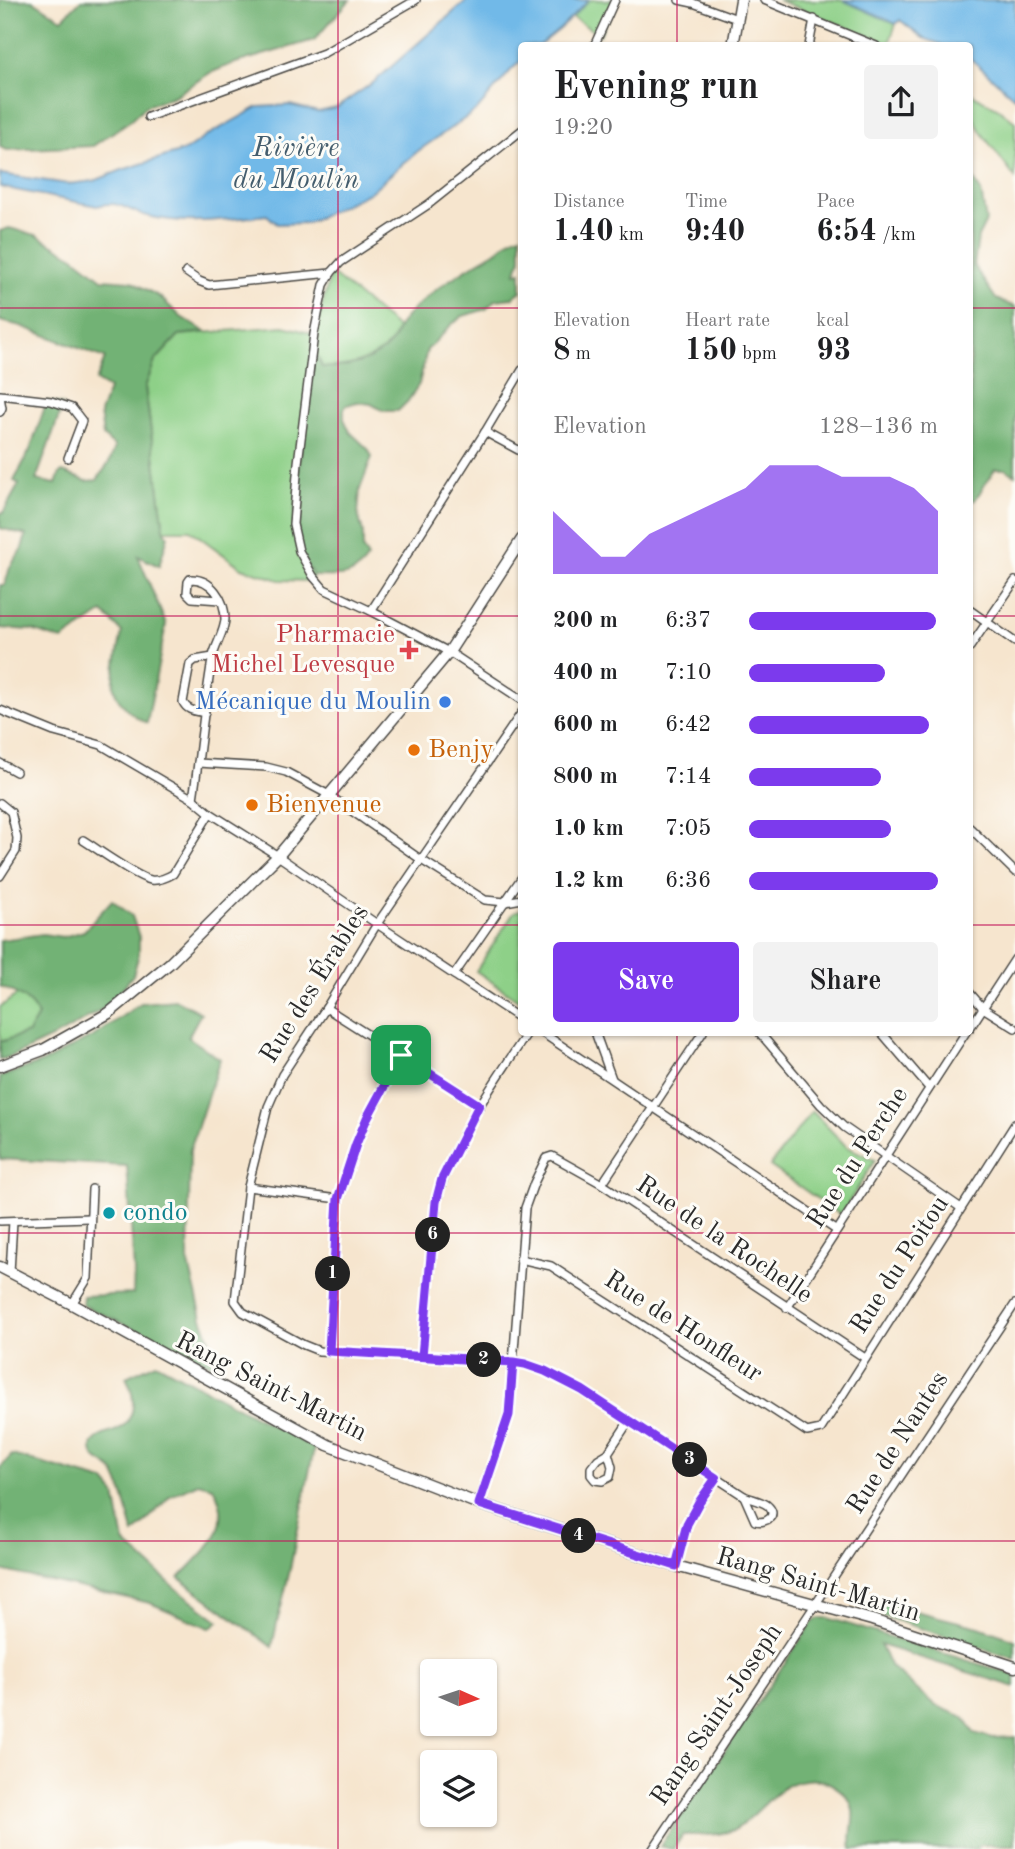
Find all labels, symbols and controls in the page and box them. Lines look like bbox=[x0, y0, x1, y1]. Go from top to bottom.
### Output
button: share bbox=[864, 65, 938, 139]
text: Evening run bbox=[553, 69, 759, 107]
text: 19:20 bbox=[553, 116, 613, 139]
water label: Rivière du Moulin bbox=[233, 135, 359, 195]
text: Distance bbox=[553, 193, 625, 212]
text: Time bbox=[685, 193, 727, 212]
text: Pace bbox=[816, 193, 855, 212]
text: 1.40 bbox=[553, 217, 614, 247]
text: 9:40 bbox=[685, 217, 745, 247]
text: 6:54 bbox=[816, 217, 877, 247]
text: km bbox=[614, 226, 644, 245]
text: /km bbox=[877, 226, 916, 245]
text: Elevation bbox=[553, 312, 630, 331]
text: Heart rate bbox=[685, 312, 770, 331]
text: kcal bbox=[816, 312, 849, 331]
text: 8 bbox=[553, 336, 570, 366]
text: 150 bbox=[685, 336, 737, 366]
text: 93 bbox=[816, 336, 851, 366]
text: m bbox=[570, 345, 591, 364]
text: bpm bbox=[737, 345, 777, 364]
text: Elevation bbox=[553, 415, 647, 438]
text: 128–136 m bbox=[819, 415, 938, 438]
text: 200 m bbox=[553, 609, 618, 632]
text: 6:37 bbox=[665, 609, 711, 632]
place label: Pharmacie Michel Levesque bbox=[210, 622, 395, 678]
marker: Pharmacie Michel Levesque bbox=[401, 642, 417, 658]
text: 400 m bbox=[553, 661, 618, 684]
text: 7:10 bbox=[665, 661, 711, 684]
place label: Mécanique du Moulin bbox=[194, 689, 431, 715]
marker: Mécanique du Moulin bbox=[437, 694, 453, 710]
text: 600 m bbox=[553, 713, 618, 736]
text: 6:42 bbox=[665, 713, 711, 736]
place label: Benjy bbox=[428, 737, 494, 763]
marker: Benjy bbox=[406, 742, 422, 758]
text: 800 m bbox=[553, 765, 618, 788]
text: 7:14 bbox=[665, 765, 711, 788]
place label: Bienvenue bbox=[266, 792, 381, 818]
marker: Bienvenue bbox=[244, 797, 260, 813]
text: 1.0 km bbox=[553, 817, 624, 840]
text: 7:05 bbox=[665, 817, 711, 840]
text: 1.2 km bbox=[553, 869, 624, 892]
text: 6:36 bbox=[665, 869, 711, 892]
street label: Rue des Érables bbox=[253, 898, 374, 1068]
button: Save bbox=[553, 942, 739, 1022]
button: Share bbox=[753, 942, 938, 1022]
pin bbox=[371, 1025, 431, 1085]
icon: arrive bbox=[382, 1036, 420, 1074]
street label: Rue du Perche bbox=[803, 1083, 913, 1233]
street label: Rue de la Rochelle bbox=[631, 1171, 817, 1309]
street label: Rue du Poitou bbox=[846, 1191, 954, 1339]
place label: condo bbox=[123, 1200, 188, 1226]
marker: condo bbox=[101, 1205, 117, 1221]
pin: 6 bbox=[416, 1218, 450, 1252]
text: 6 bbox=[427, 1225, 438, 1244]
pin: 1 bbox=[316, 1256, 350, 1292]
text: 1 bbox=[327, 1264, 338, 1283]
street label: Rue de Honfleur bbox=[599, 1266, 767, 1388]
street label: Rang Saint-Martin bbox=[171, 1328, 371, 1446]
pin: 2 bbox=[466, 1342, 502, 1378]
text: 2 bbox=[478, 1350, 489, 1369]
street label: Rue de Nantes bbox=[842, 1367, 954, 1519]
pin: 3 bbox=[672, 1442, 708, 1478]
text: 3 bbox=[684, 1450, 695, 1469]
pin: 4 bbox=[562, 1518, 596, 1554]
text: 4 bbox=[573, 1526, 584, 1545]
street label: Rang Saint-Martin bbox=[713, 1543, 923, 1627]
street label: Rang Saint-Joseph bbox=[647, 1619, 787, 1811]
north arrow bbox=[420, 1659, 497, 1736]
map controls bbox=[420, 1659, 497, 1827]
button: layers bbox=[420, 1750, 497, 1827]

